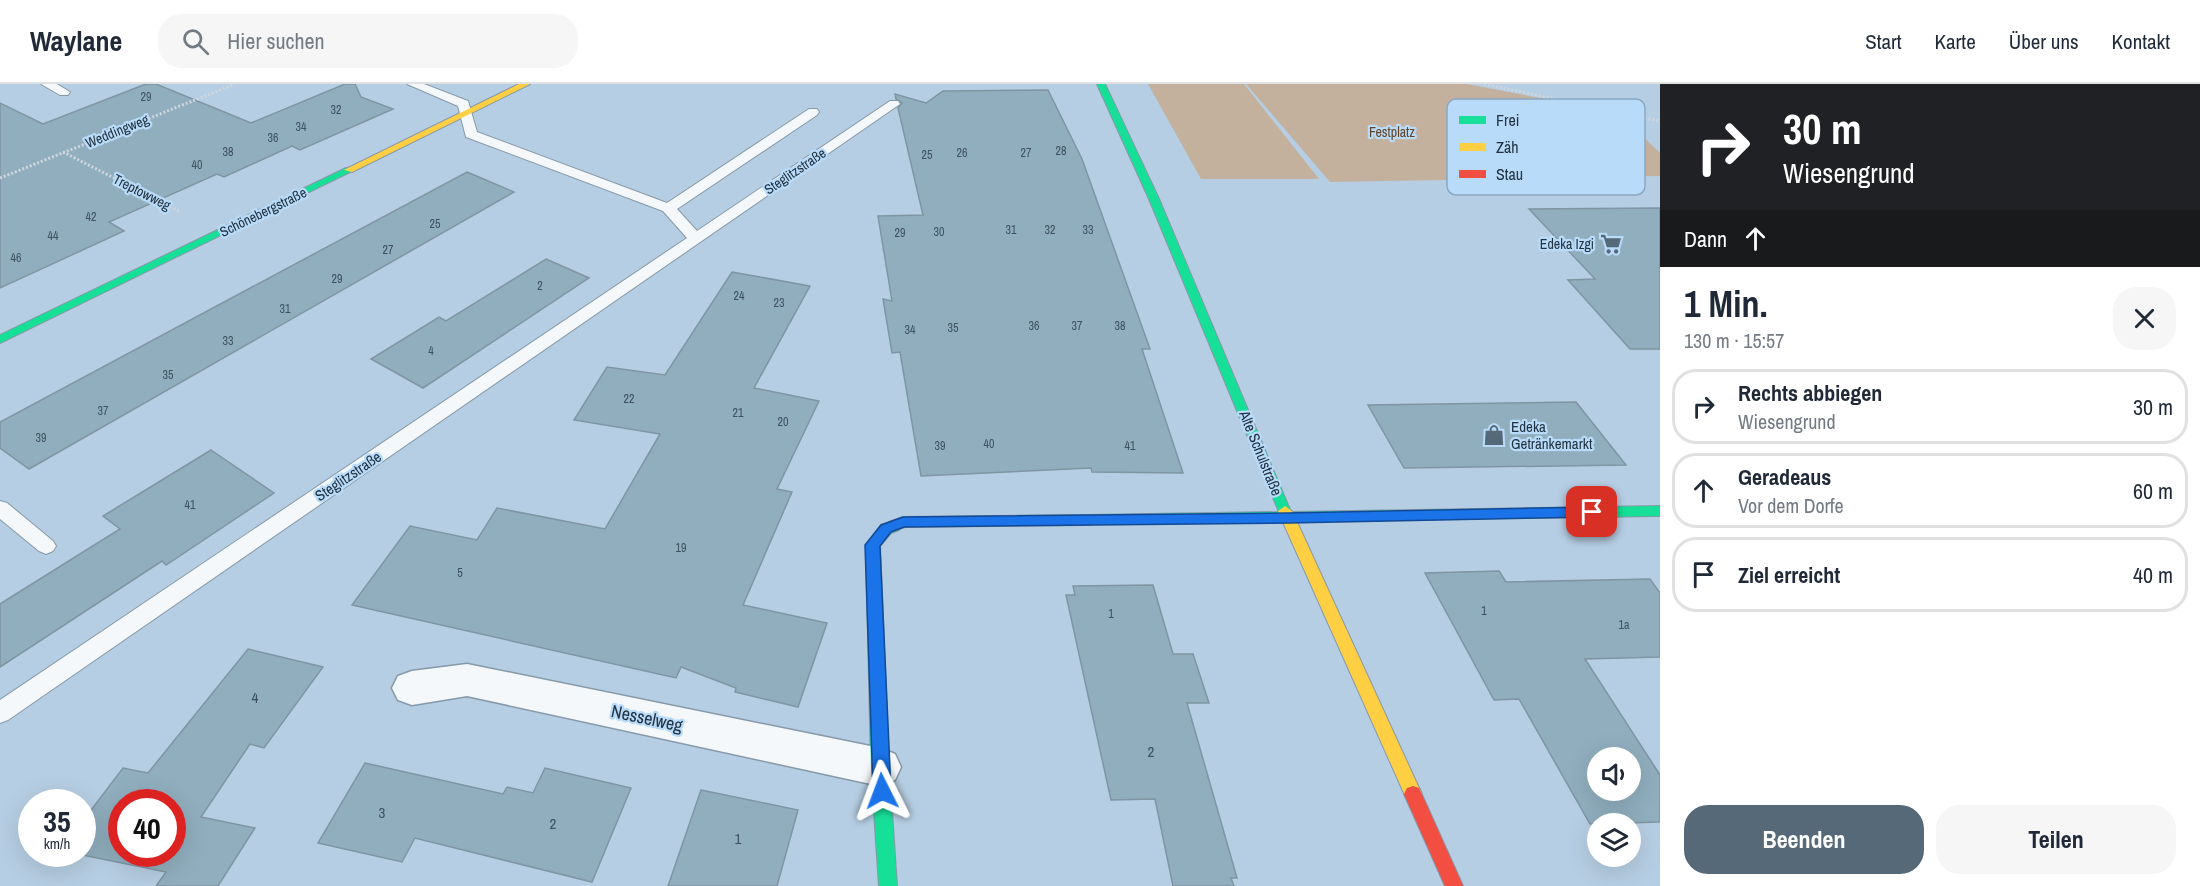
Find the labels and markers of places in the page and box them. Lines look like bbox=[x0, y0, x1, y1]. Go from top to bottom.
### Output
supermarket icon: Edeka Izgi bbox=[1599, 232, 1623, 256]
place label: Edeka Izgi bbox=[1540, 235, 1594, 253]
place label: Edeka Getränkemarkt bbox=[1511, 416, 1593, 454]
shop icon: Edeka Getränkemarkt bbox=[1482, 423, 1506, 447]
pin bbox=[1566, 486, 1617, 537]

